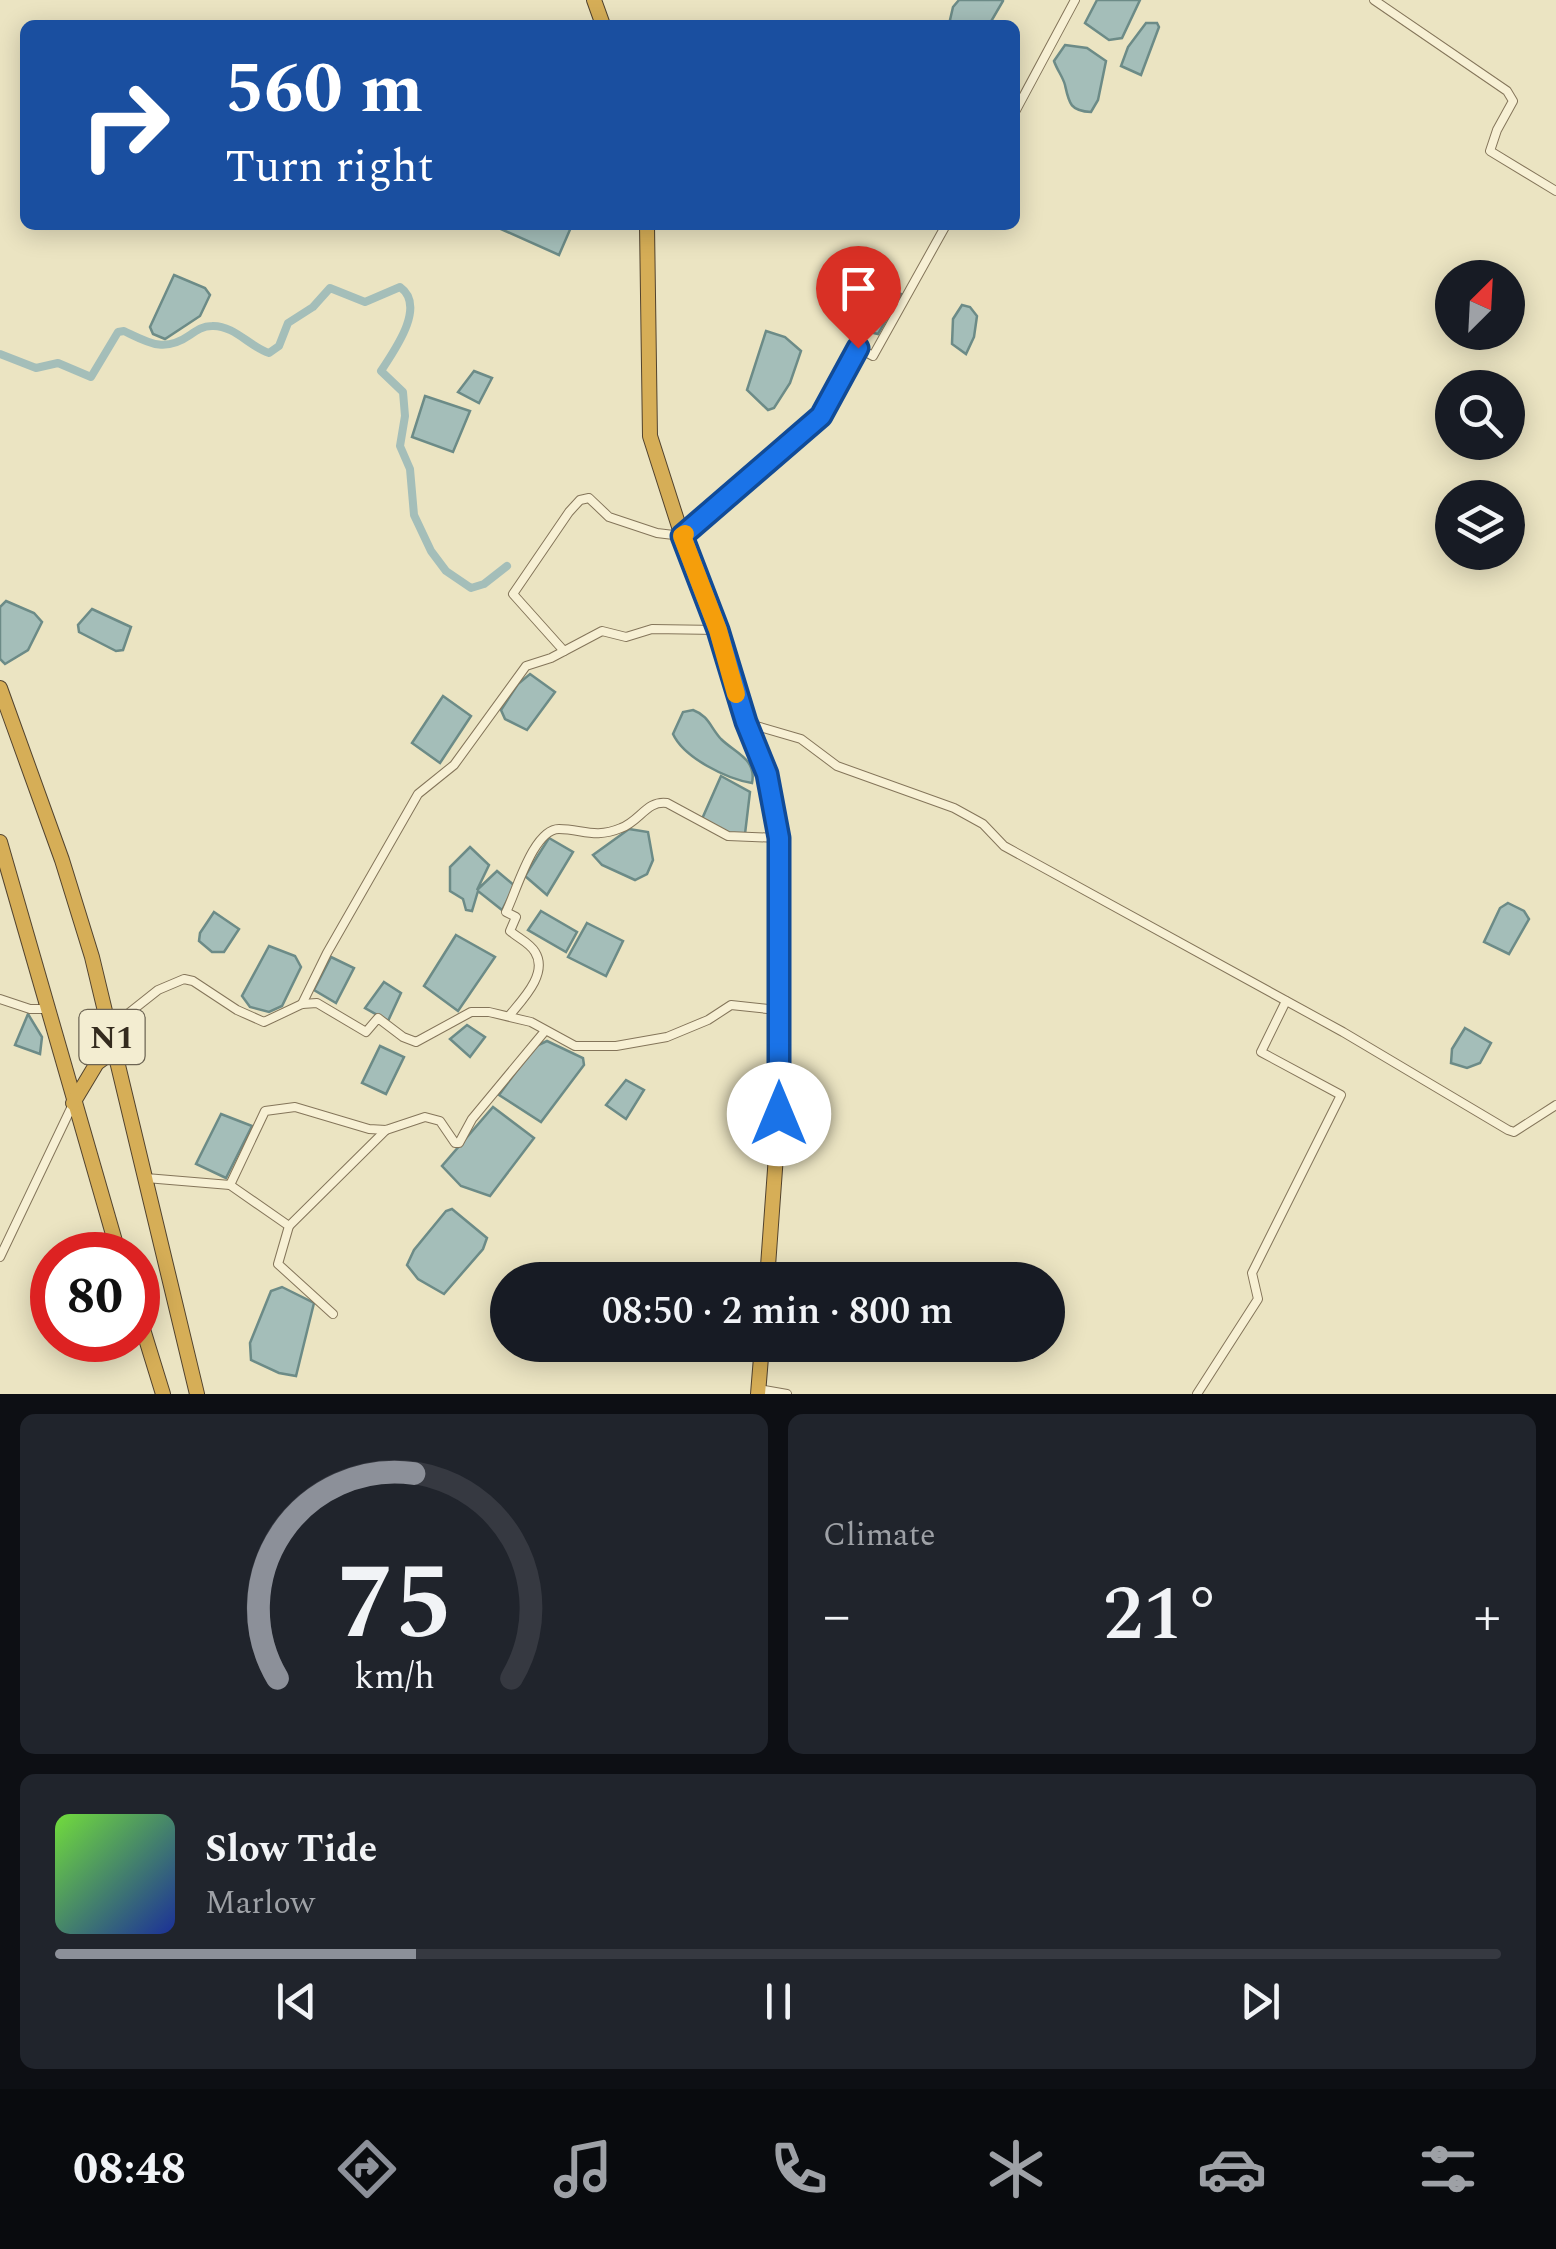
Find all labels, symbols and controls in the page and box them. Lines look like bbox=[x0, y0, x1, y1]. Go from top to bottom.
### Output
text: 560 m bbox=[225, 37, 423, 143]
icon: right bbox=[60, 60, 190, 190]
text: Turn right bbox=[225, 133, 434, 202]
pin bbox=[816, 246, 901, 349]
north arrow bbox=[1435, 260, 1525, 350]
map controls bbox=[1435, 260, 1525, 570]
icon: arrive bbox=[831, 261, 886, 316]
button: search bbox=[1435, 370, 1525, 460]
button: layers bbox=[1435, 480, 1525, 570]
road number: N1 bbox=[80, 1010, 144, 1064]
position arrow bbox=[727, 1062, 831, 1166]
speed limit sign: 80 bbox=[30, 1232, 160, 1362]
text: 08:50 · 2 min · 800 m bbox=[602, 1283, 953, 1341]
text: Climate bbox=[823, 1511, 935, 1560]
text: 75 bbox=[336, 1526, 452, 1684]
text: 21° bbox=[1103, 1559, 1221, 1673]
text: − bbox=[823, 1575, 851, 1658]
text: + bbox=[1473, 1575, 1501, 1658]
text: km/h bbox=[354, 1650, 434, 1705]
text: Slow Tide bbox=[205, 1821, 377, 1879]
text: Marlow bbox=[205, 1879, 315, 1928]
icon: previous bbox=[269, 1974, 324, 2029]
icon: pause bbox=[751, 1974, 806, 2029]
icon: next bbox=[1233, 1974, 1288, 2029]
icon: directions bbox=[332, 2134, 402, 2204]
icon: music bbox=[548, 2134, 618, 2204]
icon: phone bbox=[764, 2134, 834, 2204]
icon: climate bbox=[981, 2134, 1051, 2204]
icon: car bbox=[1197, 2134, 1267, 2204]
icon: filters bbox=[1413, 2134, 1483, 2204]
text: 08:48 bbox=[73, 2135, 186, 2204]

